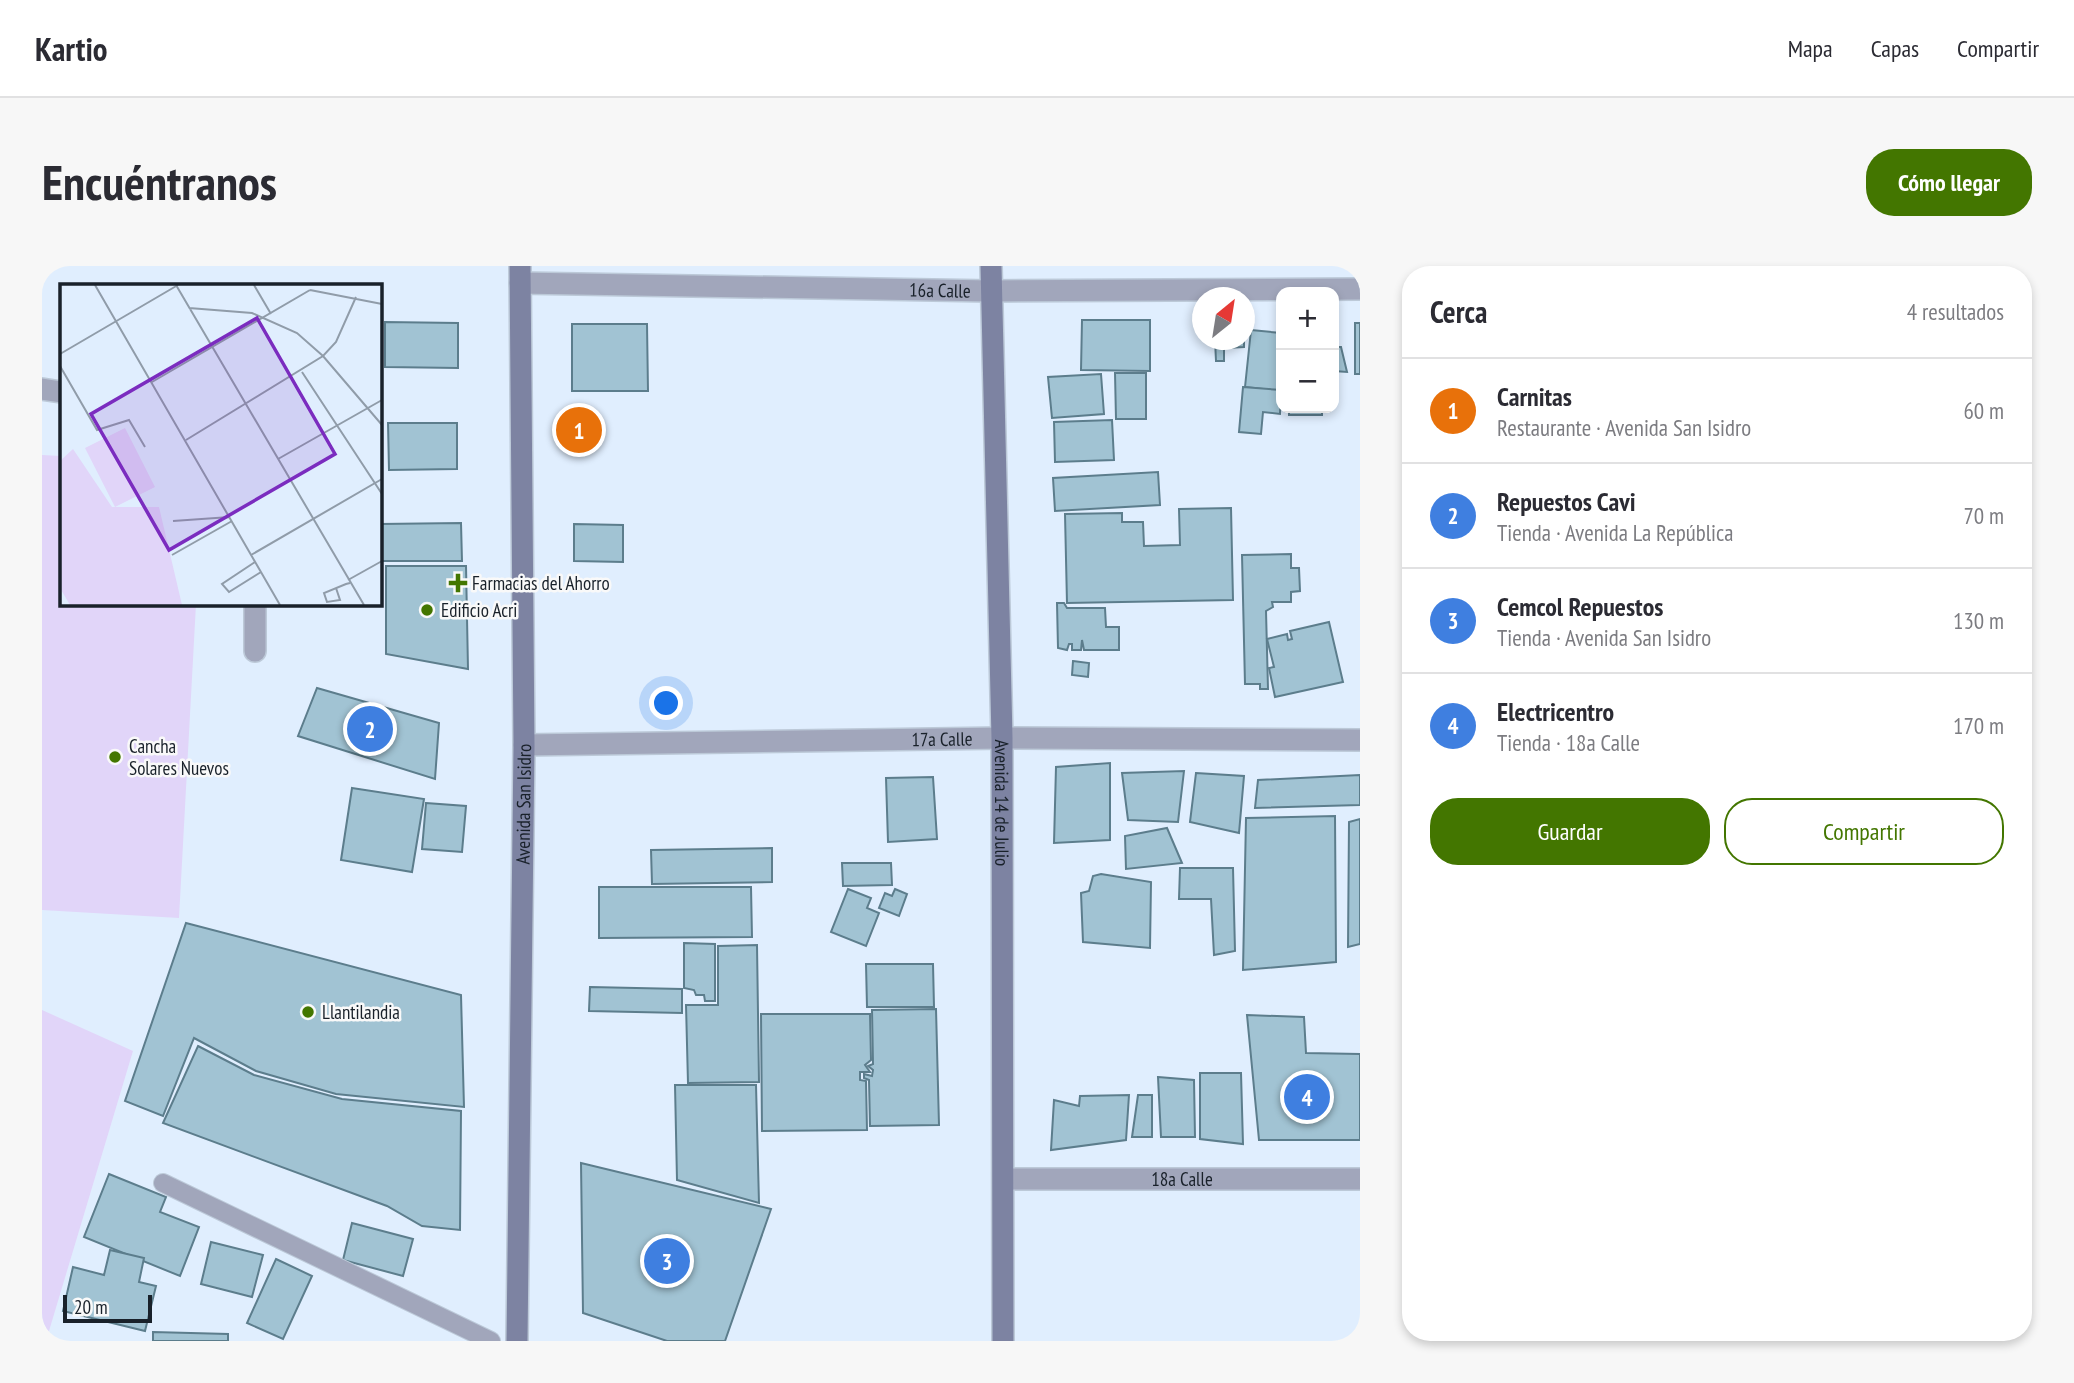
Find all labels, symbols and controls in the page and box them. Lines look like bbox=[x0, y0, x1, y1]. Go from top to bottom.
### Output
text: Kartio bbox=[35, 27, 108, 70]
text: Mapa bbox=[1788, 33, 1833, 64]
text: Capas bbox=[1871, 33, 1919, 64]
text: Compartir bbox=[1957, 33, 2039, 64]
button: Cómo llegar bbox=[1866, 149, 2032, 216]
text: Encuéntranos bbox=[42, 150, 277, 214]
street label: 16a Calle bbox=[909, 278, 971, 303]
inset map bbox=[60, 284, 382, 606]
north arrow bbox=[1192, 287, 1255, 350]
map controls bbox=[1276, 287, 1339, 413]
button: + bbox=[1276, 287, 1339, 350]
text: Cerca bbox=[1430, 292, 1487, 331]
text: 4 resultados bbox=[1907, 297, 2004, 326]
button: − bbox=[1276, 350, 1339, 413]
text: Carnitas bbox=[1497, 380, 1572, 413]
text: 1 bbox=[1448, 396, 1459, 425]
text: 60 m bbox=[1963, 396, 2004, 425]
pin: 1 bbox=[556, 404, 602, 456]
text: Restaurante · Avenida San Isidro bbox=[1497, 413, 1751, 442]
text: Repuestos Cavi bbox=[1497, 485, 1636, 518]
text: 2 bbox=[1448, 501, 1459, 530]
text: 70 m bbox=[1963, 501, 2004, 530]
text: Tienda · Avenida La República bbox=[1497, 518, 1733, 547]
place label: Farmacias del Ahorro bbox=[472, 571, 610, 595]
marker: Farmacias del Ahorro bbox=[450, 575, 466, 591]
text: Cemcol Repuestos bbox=[1497, 590, 1663, 623]
place label: Edificio Acri bbox=[441, 598, 517, 622]
marker: Edificio Acri bbox=[419, 602, 435, 618]
text: 3 bbox=[1448, 606, 1459, 635]
text: 130 m bbox=[1953, 606, 2004, 635]
text: Tienda · Avenida San Isidro bbox=[1497, 623, 1711, 652]
your location bbox=[649, 686, 683, 720]
text: Electricentro bbox=[1497, 695, 1614, 728]
pin: 2 bbox=[347, 703, 393, 755]
text: 4 bbox=[1448, 711, 1459, 740]
text: 170 m bbox=[1953, 711, 2004, 740]
street label: 17a Calle bbox=[911, 726, 973, 751]
text: Tienda · 18a Calle bbox=[1497, 728, 1640, 757]
place label: Cancha Solares Nuevos bbox=[129, 734, 229, 780]
street label: Avenida 14 de Julio bbox=[990, 739, 1014, 866]
street label: Avenida San Isidro bbox=[511, 744, 536, 865]
marker: Cancha Solares Nuevos bbox=[107, 749, 123, 765]
button: Guardar bbox=[1430, 798, 1710, 865]
button: Compartir bbox=[1724, 798, 2004, 865]
place label: Llantilandia bbox=[322, 1000, 400, 1024]
marker: Llantilandia bbox=[300, 1004, 316, 1020]
pin: 4 bbox=[1284, 1071, 1330, 1123]
street label: 18a Calle bbox=[1151, 1167, 1213, 1191]
pin: 3 bbox=[644, 1235, 690, 1287]
scale bar bbox=[63, 1292, 152, 1324]
text: 20 m bbox=[74, 1295, 108, 1319]

